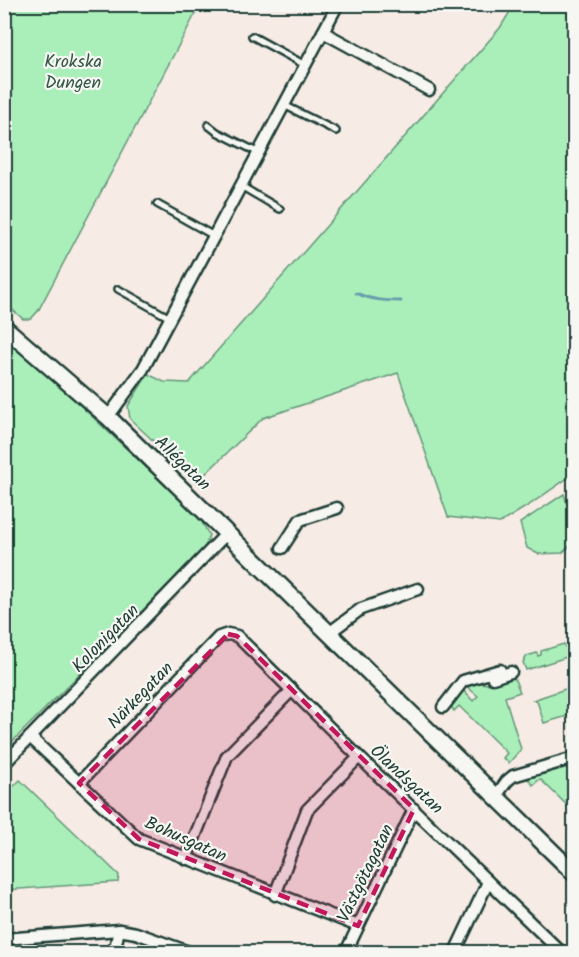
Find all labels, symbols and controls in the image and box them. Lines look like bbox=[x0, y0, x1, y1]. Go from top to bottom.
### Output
park label: Krokska Dungen bbox=[44, 48, 102, 98]
street label: Allégatan bbox=[147, 429, 217, 499]
street label: Kolonigatan bbox=[65, 598, 147, 680]
street label: Närkegatan bbox=[101, 655, 181, 737]
street label: Ölandsgatan bbox=[362, 738, 450, 822]
street label: Bohusgatan bbox=[139, 809, 231, 871]
street label: Västgötagatan bbox=[330, 819, 403, 928]

